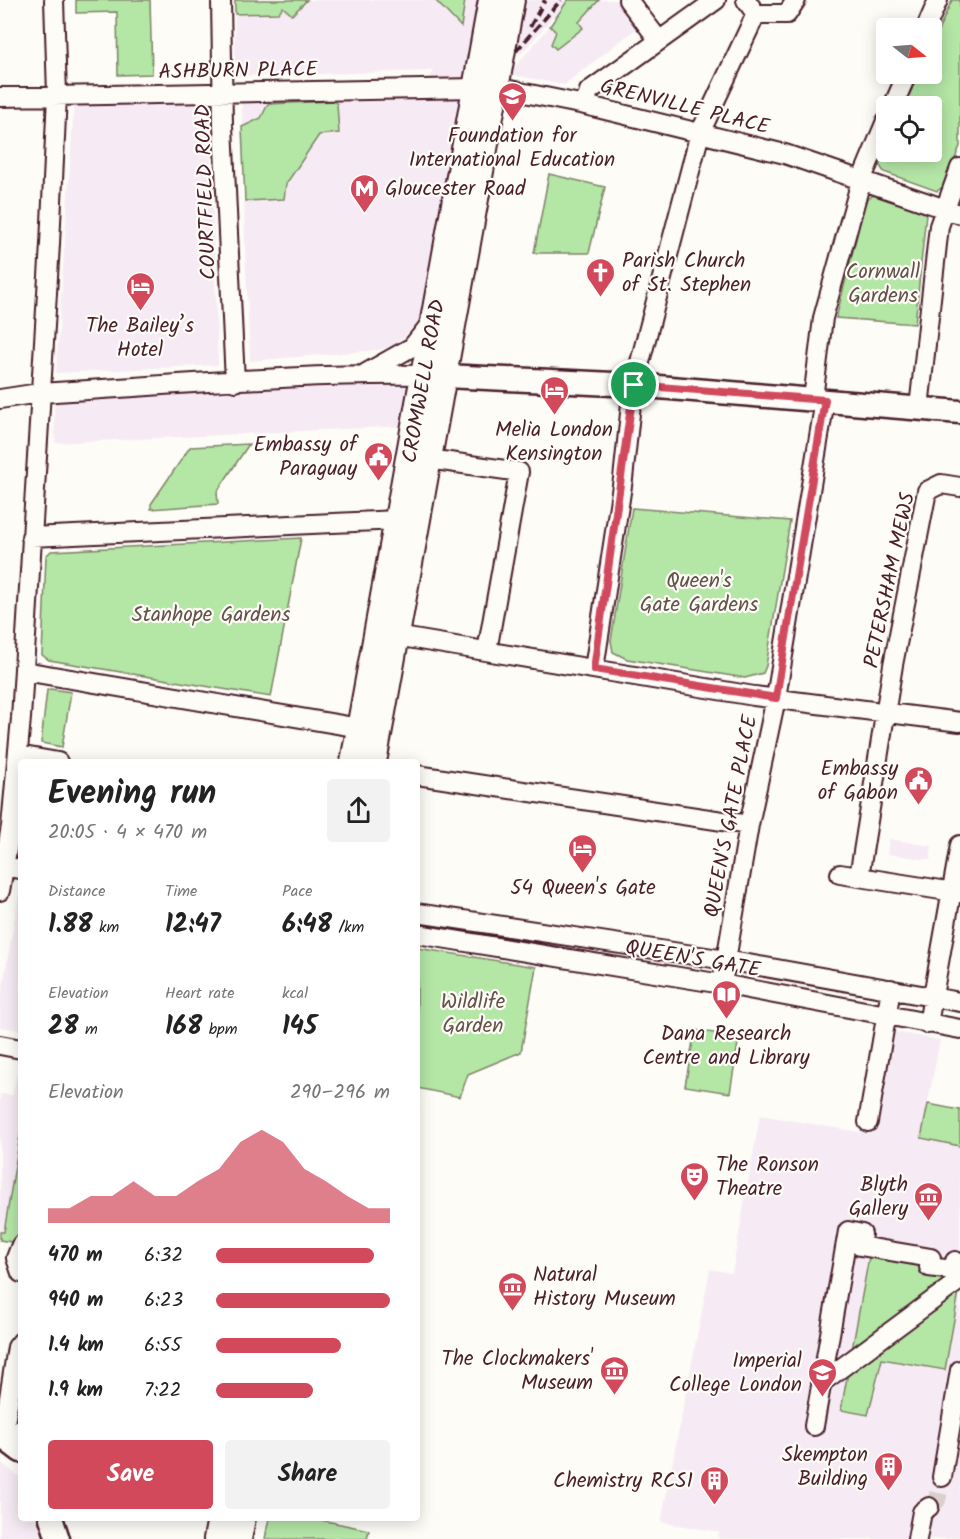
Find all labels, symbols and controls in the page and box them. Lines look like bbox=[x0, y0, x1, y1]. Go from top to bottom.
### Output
north arrow bbox=[876, 18, 942, 84]
map controls bbox=[876, 18, 942, 162]
street label: ASHBURN PLACE bbox=[158, 54, 319, 89]
street label: GRENVILLE PLACE bbox=[597, 70, 773, 145]
school or university icon: Foundation for International Education bbox=[496, 80, 528, 122]
button: locate bbox=[876, 96, 942, 162]
street label: COURTFIELD ROAD bbox=[187, 103, 226, 281]
place label: Foundation for International Education bbox=[409, 120, 615, 177]
metro station icon: Gloucester Road bbox=[348, 172, 380, 214]
place label: Gloucester Road bbox=[385, 173, 526, 206]
place label: Parish Church of St. Stephen bbox=[622, 245, 751, 302]
church icon: Parish Church of St. Stephen bbox=[585, 256, 617, 298]
park label: Cornwall Gardens bbox=[846, 256, 920, 313]
hotel icon: The Bailey’s Hotel bbox=[124, 270, 156, 312]
street label: CROMWELL ROAD bbox=[394, 297, 455, 466]
place label: The Bailey’s Hotel bbox=[86, 310, 194, 367]
pin bbox=[608, 359, 659, 410]
icon: arrive bbox=[617, 368, 650, 401]
hotel icon: Melia London Kensington bbox=[538, 374, 570, 416]
place label: Melia London Kensington bbox=[495, 414, 613, 471]
place label: Embassy of Paraguay bbox=[254, 429, 359, 486]
public building icon: Embassy of Paraguay bbox=[362, 440, 394, 482]
street label: PETERSHAM MEWS bbox=[856, 489, 925, 671]
park label: Queen's Gate Gardens bbox=[640, 565, 758, 622]
park label: Stanhope Gardens bbox=[132, 599, 290, 632]
street label: QUEEN'S GATE PLACE bbox=[696, 712, 767, 920]
place label: Embassy of Gabon bbox=[818, 753, 898, 810]
public building icon: Embassy of Gabon bbox=[903, 764, 935, 806]
text: Evening run bbox=[48, 768, 216, 821]
button: share bbox=[327, 779, 390, 842]
text: 20:05 · 4 × 470 m bbox=[48, 817, 207, 849]
hotel icon: 54 Queen's Gate bbox=[567, 832, 599, 874]
place label: 54 Queen's Gate bbox=[510, 872, 656, 905]
text: Distance bbox=[48, 879, 106, 904]
text: Time bbox=[165, 879, 197, 904]
text: Pace bbox=[282, 879, 313, 904]
text: 1.88 bbox=[48, 904, 93, 946]
text: 12:47 bbox=[165, 904, 221, 946]
text: 6:48 bbox=[282, 904, 332, 946]
text: km bbox=[93, 915, 119, 940]
text: /km bbox=[332, 915, 364, 940]
street label: QUEEN'S GATE bbox=[623, 931, 764, 988]
library icon: Dana Research Centre and Library bbox=[710, 978, 742, 1020]
text: Elevation bbox=[48, 981, 109, 1006]
text: Heart rate bbox=[165, 981, 235, 1006]
text: kcal bbox=[282, 981, 308, 1006]
park label: Wildlife Garden bbox=[441, 986, 506, 1043]
text: 28 bbox=[48, 1006, 79, 1048]
text: 168 bbox=[165, 1006, 202, 1048]
text: 145 bbox=[282, 1006, 317, 1048]
text: m bbox=[79, 1017, 98, 1042]
text: bpm bbox=[202, 1017, 238, 1042]
place label: Dana Research Centre and Library bbox=[642, 1018, 810, 1075]
text: Elevation bbox=[48, 1077, 124, 1109]
text: 290–296 m bbox=[290, 1077, 390, 1109]
place label: The Ronson Theatre bbox=[716, 1149, 819, 1206]
theatre icon: The Ronson Theatre bbox=[679, 1160, 711, 1202]
place label: Blyth Gallery bbox=[849, 1169, 908, 1226]
museum icon: Blyth Gallery bbox=[913, 1180, 945, 1222]
text: 470 m bbox=[48, 1240, 103, 1272]
text: 6:32 bbox=[144, 1240, 183, 1272]
place label: Natural History Museum bbox=[533, 1259, 676, 1316]
museum icon: Natural History Museum bbox=[496, 1270, 528, 1312]
text: 940 m bbox=[48, 1285, 103, 1317]
text: 6:23 bbox=[144, 1285, 183, 1317]
text: 1.4 km bbox=[48, 1330, 104, 1362]
text: 6:55 bbox=[144, 1330, 182, 1362]
place label: The Clockmakers' Museum bbox=[441, 1343, 594, 1400]
place label: Imperial College London bbox=[669, 1345, 802, 1402]
museum icon: The Clockmakers' Museum bbox=[598, 1354, 630, 1396]
school or university icon: Imperial College London bbox=[807, 1356, 839, 1398]
text: 1.9 km bbox=[48, 1375, 103, 1407]
text: 7:22 bbox=[144, 1375, 181, 1407]
place label: Skempton Building bbox=[782, 1439, 868, 1496]
button: Save bbox=[48, 1440, 213, 1509]
button: Share bbox=[225, 1440, 390, 1509]
building icon: Skempton Building bbox=[873, 1450, 905, 1492]
building icon: Chemistry RCS1 bbox=[698, 1464, 730, 1506]
place label: Chemistry RCS1 bbox=[553, 1465, 693, 1498]

